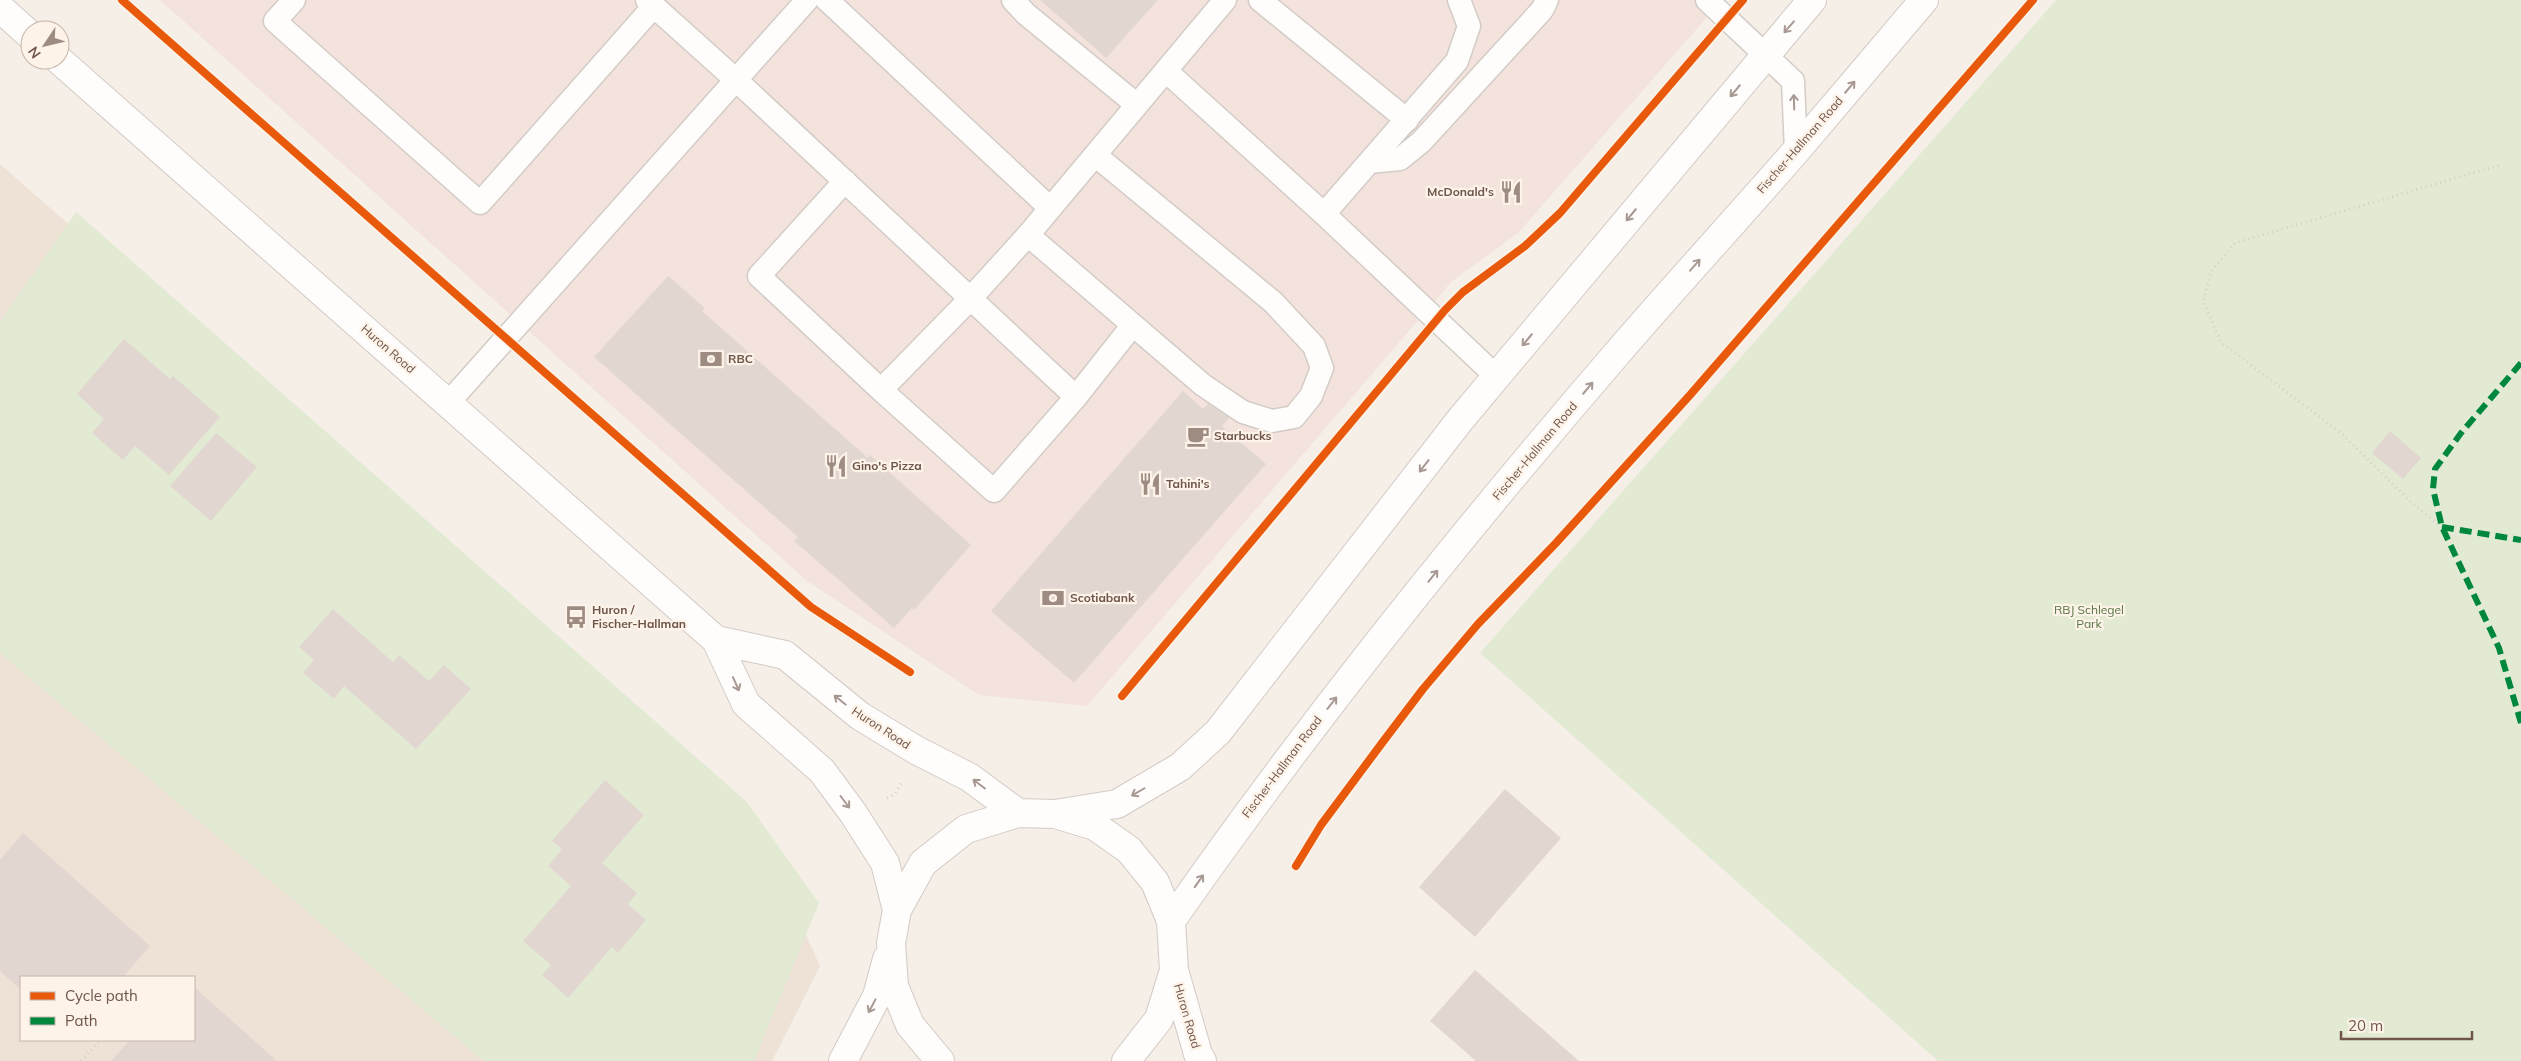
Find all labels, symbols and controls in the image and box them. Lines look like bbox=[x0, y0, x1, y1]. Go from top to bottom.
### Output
north arrow bbox=[20, 20, 70, 70]
one-way arrow bbox=[1784, 20, 1795, 33]
text: N bbox=[24, 43, 45, 62]
one-way arrow bbox=[1845, 80, 1856, 93]
one-way arrow bbox=[1730, 84, 1741, 97]
street label: Fischer-Hallman Road bbox=[1753, 93, 1846, 196]
one-way arrow bbox=[1790, 94, 1799, 110]
restaurant icon: McDonald's bbox=[1498, 179, 1524, 205]
place label: McDonald's bbox=[1427, 184, 1494, 199]
one-way arrow bbox=[1625, 209, 1636, 222]
one-way arrow bbox=[1689, 259, 1701, 272]
street label: Huron Road bbox=[358, 321, 418, 376]
one-way arrow bbox=[1521, 333, 1532, 346]
bank icon: RBC bbox=[698, 346, 724, 372]
place label: RBC bbox=[728, 351, 753, 366]
one-way arrow bbox=[1582, 381, 1594, 394]
street label: Fischer-Hallman Road bbox=[1489, 398, 1580, 503]
cafe icon: Starbucks bbox=[1185, 423, 1211, 449]
place label: Starbucks bbox=[1214, 428, 1272, 443]
restaurant icon: Gino's Pizza bbox=[823, 453, 849, 479]
place label: Gino's Pizza bbox=[852, 458, 922, 473]
one-way arrow bbox=[1419, 459, 1429, 473]
restaurant icon: Tahini's bbox=[1137, 471, 1163, 497]
place label: Tahini's bbox=[1166, 476, 1210, 491]
one-way arrow bbox=[1428, 570, 1439, 583]
bank icon: Scotiabank bbox=[1040, 585, 1066, 611]
place label: Scotiabank bbox=[1070, 590, 1135, 605]
place label: Huron / Fischer-Hallman bbox=[592, 602, 686, 631]
park label: RBJ Schlegel Park bbox=[2054, 602, 2124, 631]
bus stop icon: Huron / Fischer-Hallman bbox=[563, 604, 589, 630]
one-way arrow bbox=[732, 676, 742, 691]
one-way arrow bbox=[834, 695, 847, 706]
one-way arrow bbox=[1326, 697, 1337, 710]
street label: Huron Road bbox=[849, 703, 913, 752]
street label: Fischer-Hallman Road bbox=[1238, 713, 1325, 821]
one-way arrow bbox=[973, 778, 986, 789]
one-way arrow bbox=[1131, 787, 1145, 797]
one-way arrow bbox=[840, 795, 850, 809]
one-way arrow bbox=[1194, 874, 1204, 888]
legend bbox=[20, 976, 195, 1041]
street label: Huron Road bbox=[1171, 982, 1204, 1050]
text: Cycle path bbox=[65, 986, 138, 1005]
one-way arrow bbox=[867, 999, 877, 1014]
scale bar bbox=[2341, 1008, 2472, 1040]
text: Path bbox=[65, 1011, 97, 1030]
text: 20 m bbox=[2348, 1016, 2383, 1035]

